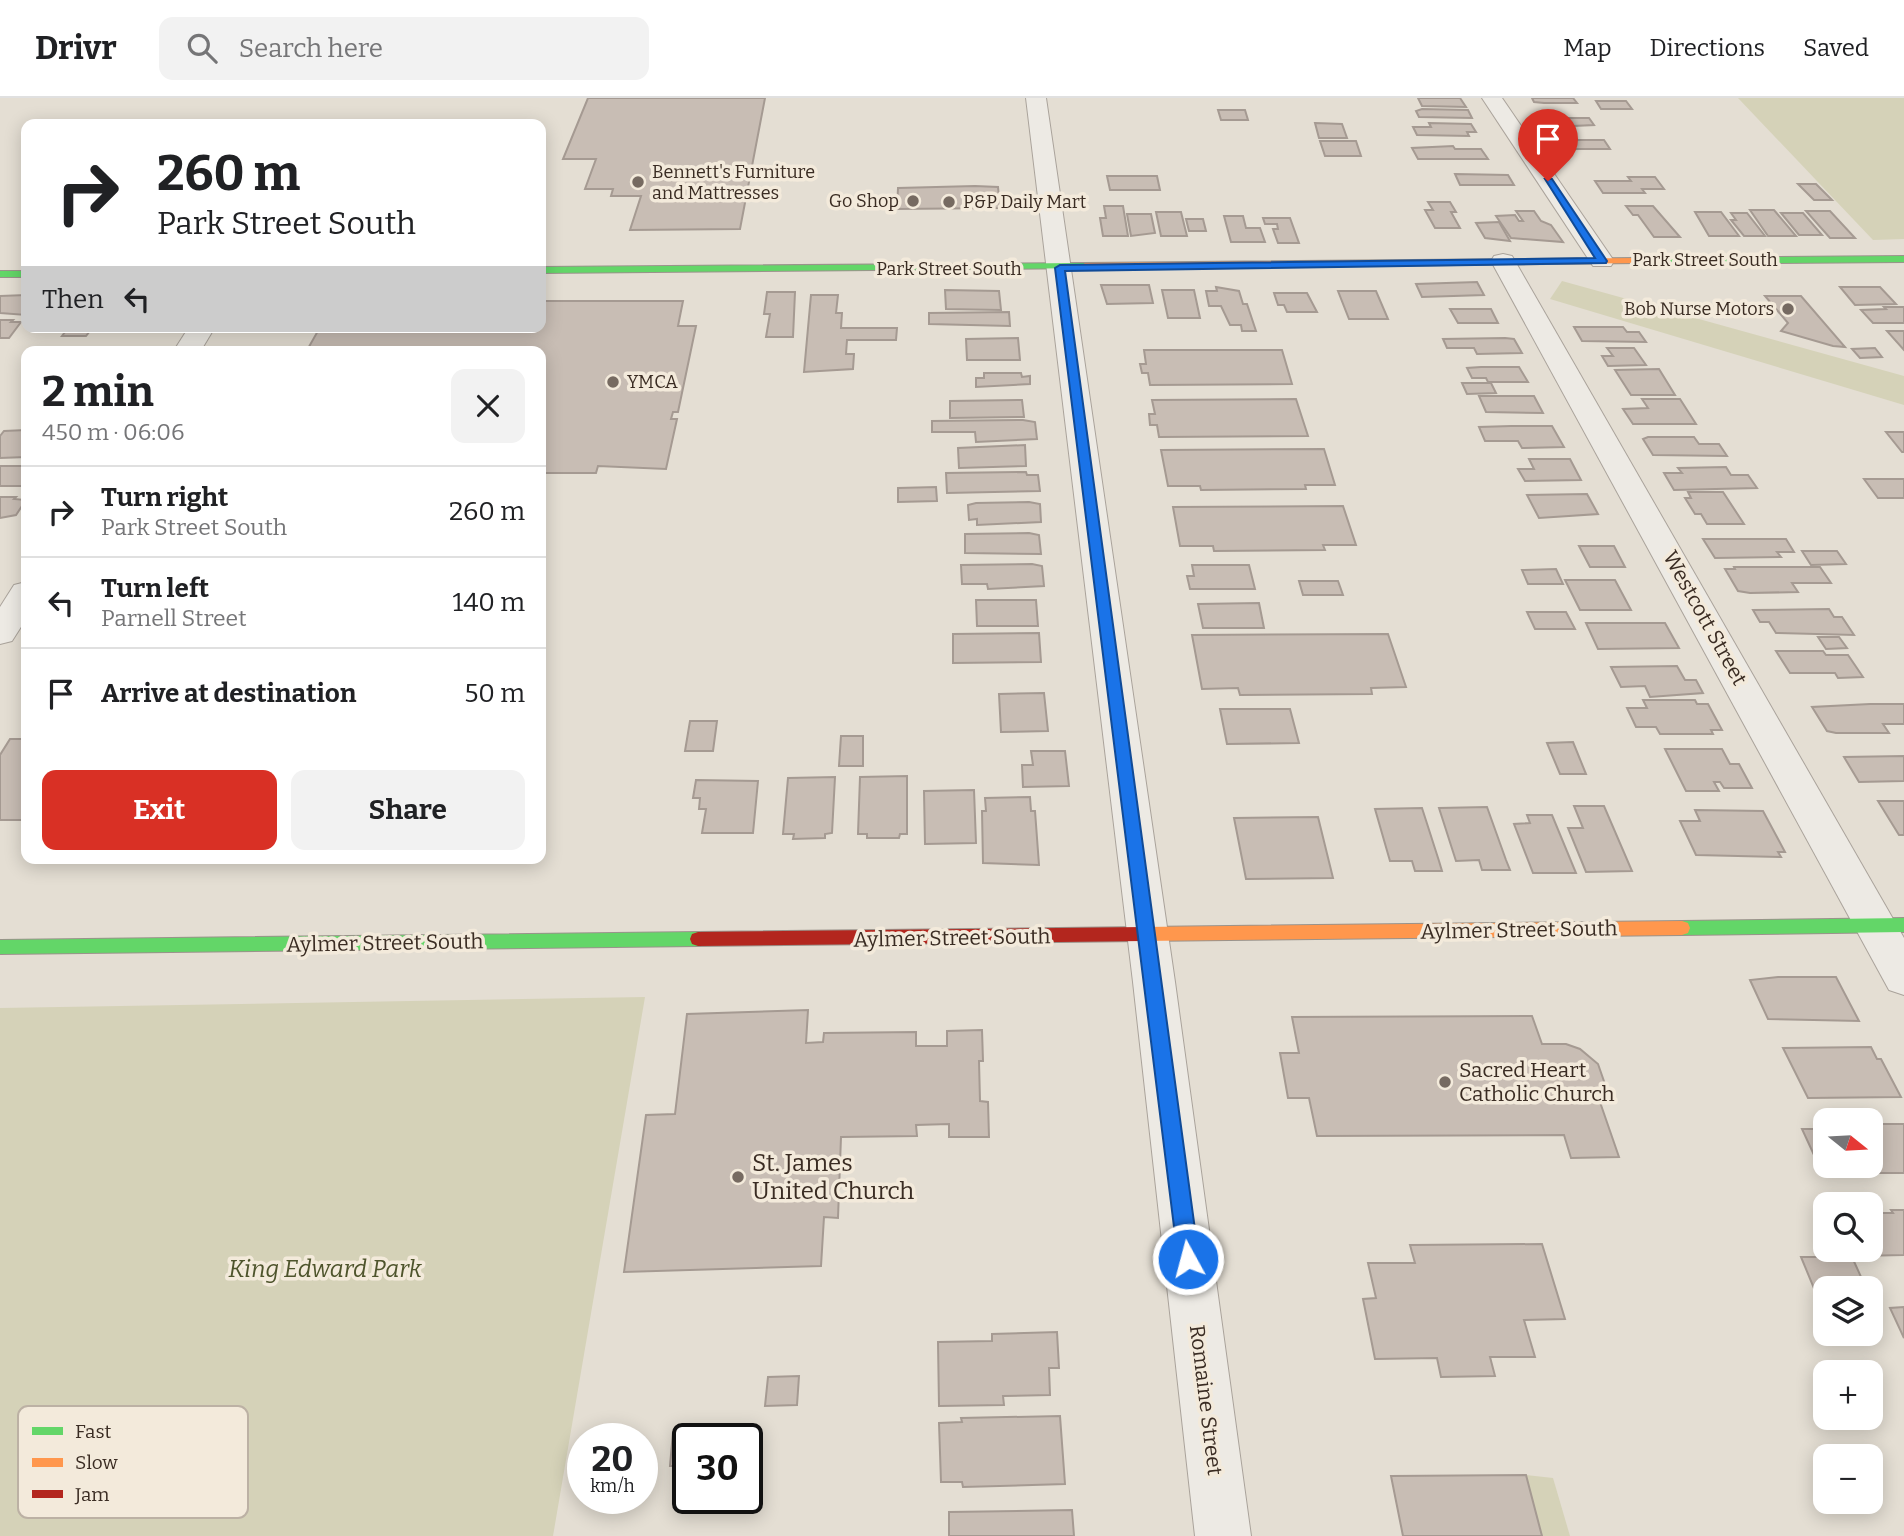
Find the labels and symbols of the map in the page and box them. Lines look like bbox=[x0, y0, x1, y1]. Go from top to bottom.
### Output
pin bbox=[1518, 109, 1578, 181]
place label: Bennett's Furniture and Mattresses bbox=[652, 161, 815, 204]
marker: Bennett's Furniture and Mattresses bbox=[630, 174, 646, 190]
place label: Go Shop bbox=[829, 190, 899, 212]
place label: P&P Daily Mart bbox=[963, 191, 1087, 213]
marker: Go Shop bbox=[905, 193, 921, 209]
marker: P&P Daily Mart bbox=[941, 194, 957, 210]
street label: Park Street South bbox=[1632, 249, 1778, 271]
street label: Park Street South bbox=[876, 258, 1022, 280]
place label: Bob Nurse Motors bbox=[1624, 298, 1774, 320]
marker: Bob Nurse Motors bbox=[1780, 301, 1796, 317]
place label: YMCA bbox=[627, 371, 678, 393]
marker: YMCA bbox=[605, 374, 621, 390]
street label: Westcott Street bbox=[1657, 546, 1753, 690]
street label: Aylmer Street South bbox=[1420, 915, 1618, 945]
street label: Aylmer Street South bbox=[853, 923, 1051, 953]
street label: Aylmer Street South bbox=[286, 928, 484, 958]
place label: Sacred Heart Catholic Church bbox=[1459, 1057, 1615, 1107]
marker: Sacred Heart Catholic Church bbox=[1437, 1074, 1453, 1090]
north arrow bbox=[1813, 1108, 1883, 1178]
place label: St. James United Church bbox=[752, 1149, 914, 1205]
marker: St. James United Church bbox=[730, 1169, 746, 1185]
position arrow bbox=[1151, 1222, 1225, 1296]
park label: King Edward Park bbox=[228, 1255, 423, 1283]
street label: Romaine Street bbox=[1184, 1323, 1228, 1477]
legend bbox=[18, 1406, 248, 1518]
text: Fast bbox=[75, 1420, 112, 1443]
speed limit sign: 30 bbox=[672, 1423, 763, 1514]
text: Slow bbox=[75, 1451, 118, 1474]
text: Jam bbox=[74, 1483, 109, 1506]

